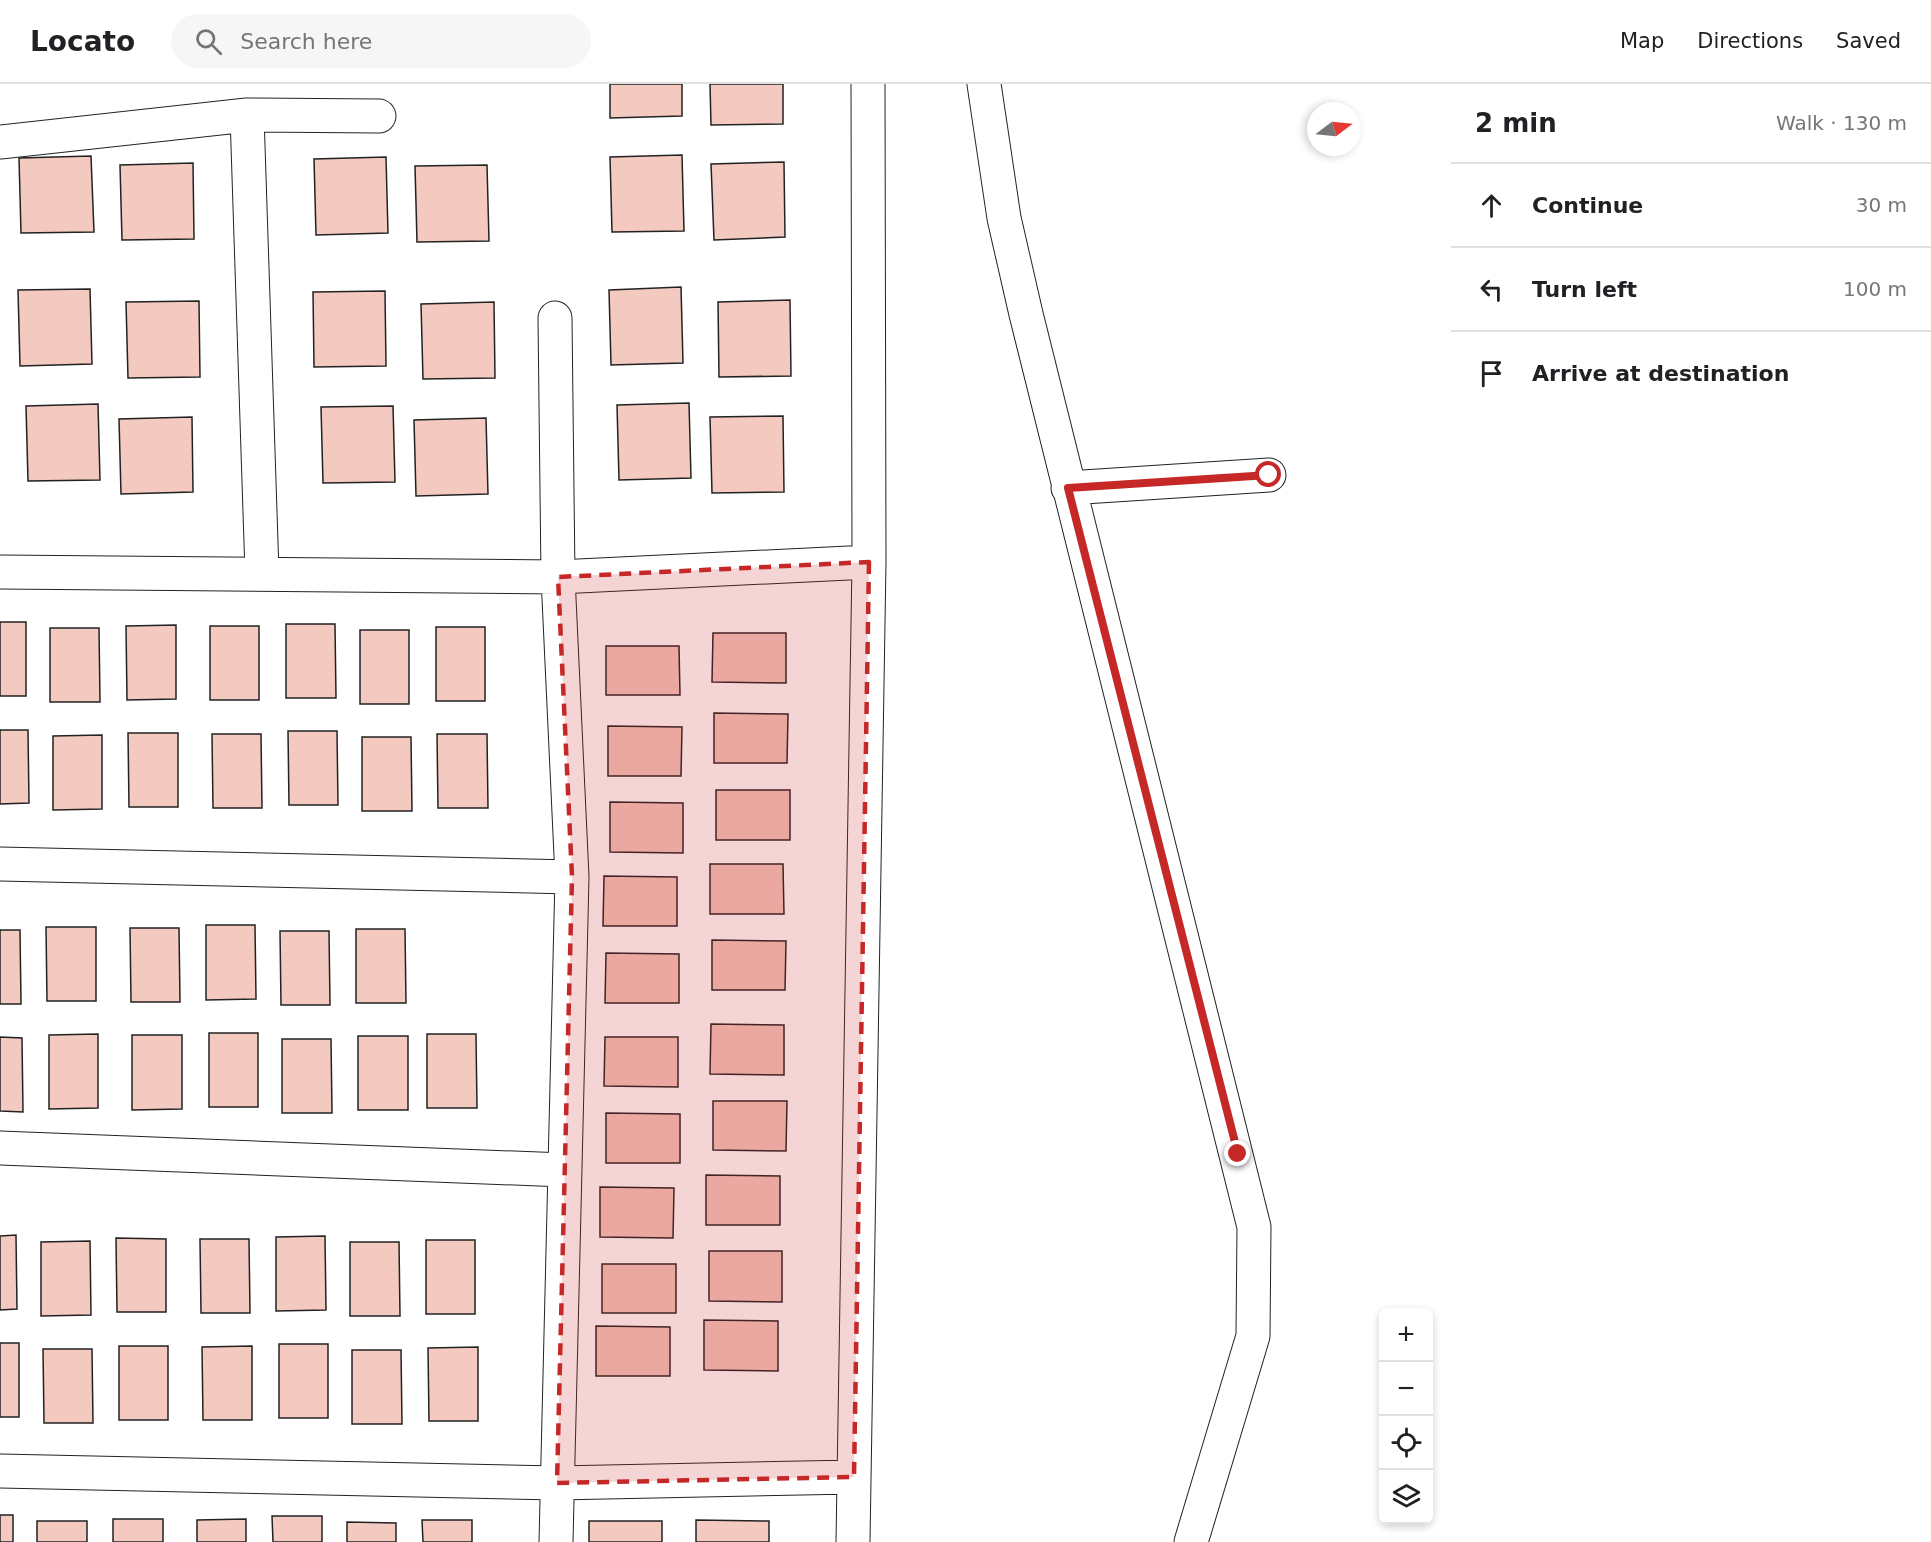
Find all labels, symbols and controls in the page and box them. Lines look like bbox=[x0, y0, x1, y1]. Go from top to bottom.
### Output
search box bbox=[171, 14, 591, 68]
text: Locato bbox=[30, 25, 135, 58]
icon: search bbox=[192, 25, 225, 58]
text: Search here bbox=[240, 29, 372, 54]
text: Map bbox=[1620, 29, 1664, 53]
text: Directions bbox=[1697, 29, 1803, 53]
text: Saved bbox=[1836, 29, 1901, 53]
north arrow bbox=[1307, 102, 1361, 156]
text: 2 min bbox=[1475, 108, 1557, 138]
text: Walk · 130 m bbox=[1776, 111, 1907, 135]
icon: ahead bbox=[1475, 189, 1508, 222]
text: Continue bbox=[1532, 193, 1643, 218]
text: 30 m bbox=[1856, 193, 1907, 217]
icon: left bbox=[1475, 273, 1508, 306]
text: Turn left bbox=[1532, 277, 1637, 302]
text: 100 m bbox=[1843, 277, 1907, 301]
icon: arrive bbox=[1475, 357, 1508, 390]
text: Arrive at destination bbox=[1532, 361, 1789, 386]
route start bbox=[1255, 461, 1281, 487]
route end bbox=[1224, 1140, 1250, 1166]
map controls bbox=[1379, 1308, 1433, 1524]
button: + bbox=[1379, 1308, 1433, 1362]
button: − bbox=[1379, 1362, 1433, 1416]
button: locate bbox=[1379, 1416, 1433, 1470]
button: layers bbox=[1379, 1470, 1433, 1524]

